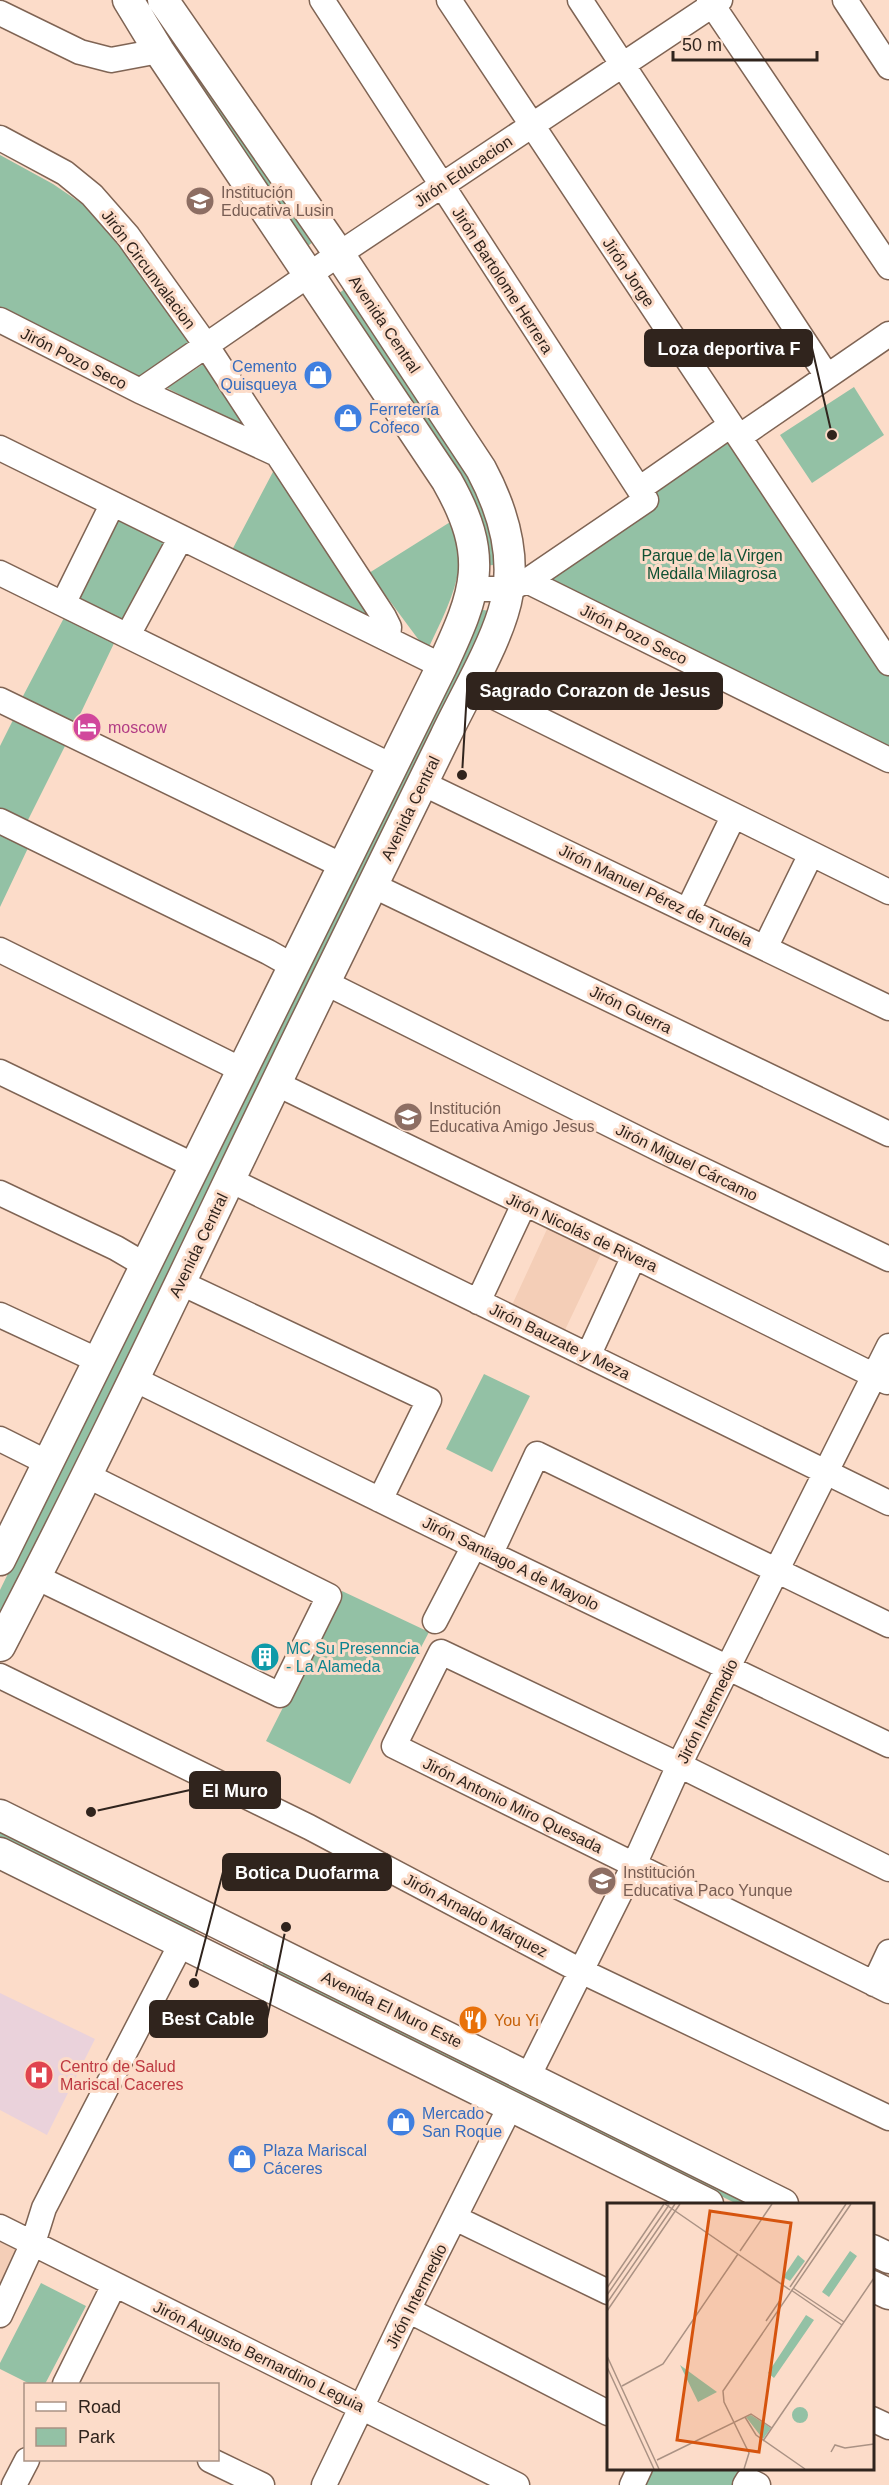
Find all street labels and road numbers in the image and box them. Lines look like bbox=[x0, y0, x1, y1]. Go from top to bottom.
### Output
street label: Jirón Educacion bbox=[411, 133, 515, 210]
street label: Jirón Bartolome Herrera bbox=[449, 204, 556, 357]
street label: Jirón Circunvalacion bbox=[98, 207, 199, 332]
street label: Jirón Jorge bbox=[599, 235, 658, 310]
street label: Avenida Central bbox=[346, 272, 423, 376]
street label: Jirón Pozo Seco bbox=[18, 324, 130, 393]
street label: Jirón Pozo Seco bbox=[578, 601, 690, 668]
street label: Avenida Central bbox=[378, 753, 443, 863]
street label: Jirón Manuel Pérez de Tudela bbox=[557, 841, 755, 950]
street label: Jirón Guerra bbox=[587, 982, 675, 1037]
street label: Jirón Miguel Cárcamo bbox=[613, 1121, 761, 1204]
street label: Avenida Central bbox=[166, 1190, 231, 1300]
street label: Jirón Nicolás de Rivera bbox=[504, 1190, 660, 1275]
street label: Jirón Bauzate y Meza bbox=[487, 1300, 633, 1383]
street label: Jirón Santiago A de Mayolo bbox=[420, 1513, 602, 1614]
street label: Jirón Intermedio bbox=[674, 1656, 741, 1766]
street label: Jirón Antonio Miro Quesada bbox=[420, 1755, 605, 1856]
street label: Jirón Arnaldo Márquez bbox=[401, 1870, 550, 1961]
street label: Avenida El Muro Este bbox=[319, 1968, 465, 2051]
street label: Jirón Intermedio bbox=[383, 2241, 450, 2351]
street label: Jirón Augusto Bernardino Leguia bbox=[151, 2298, 367, 2415]

